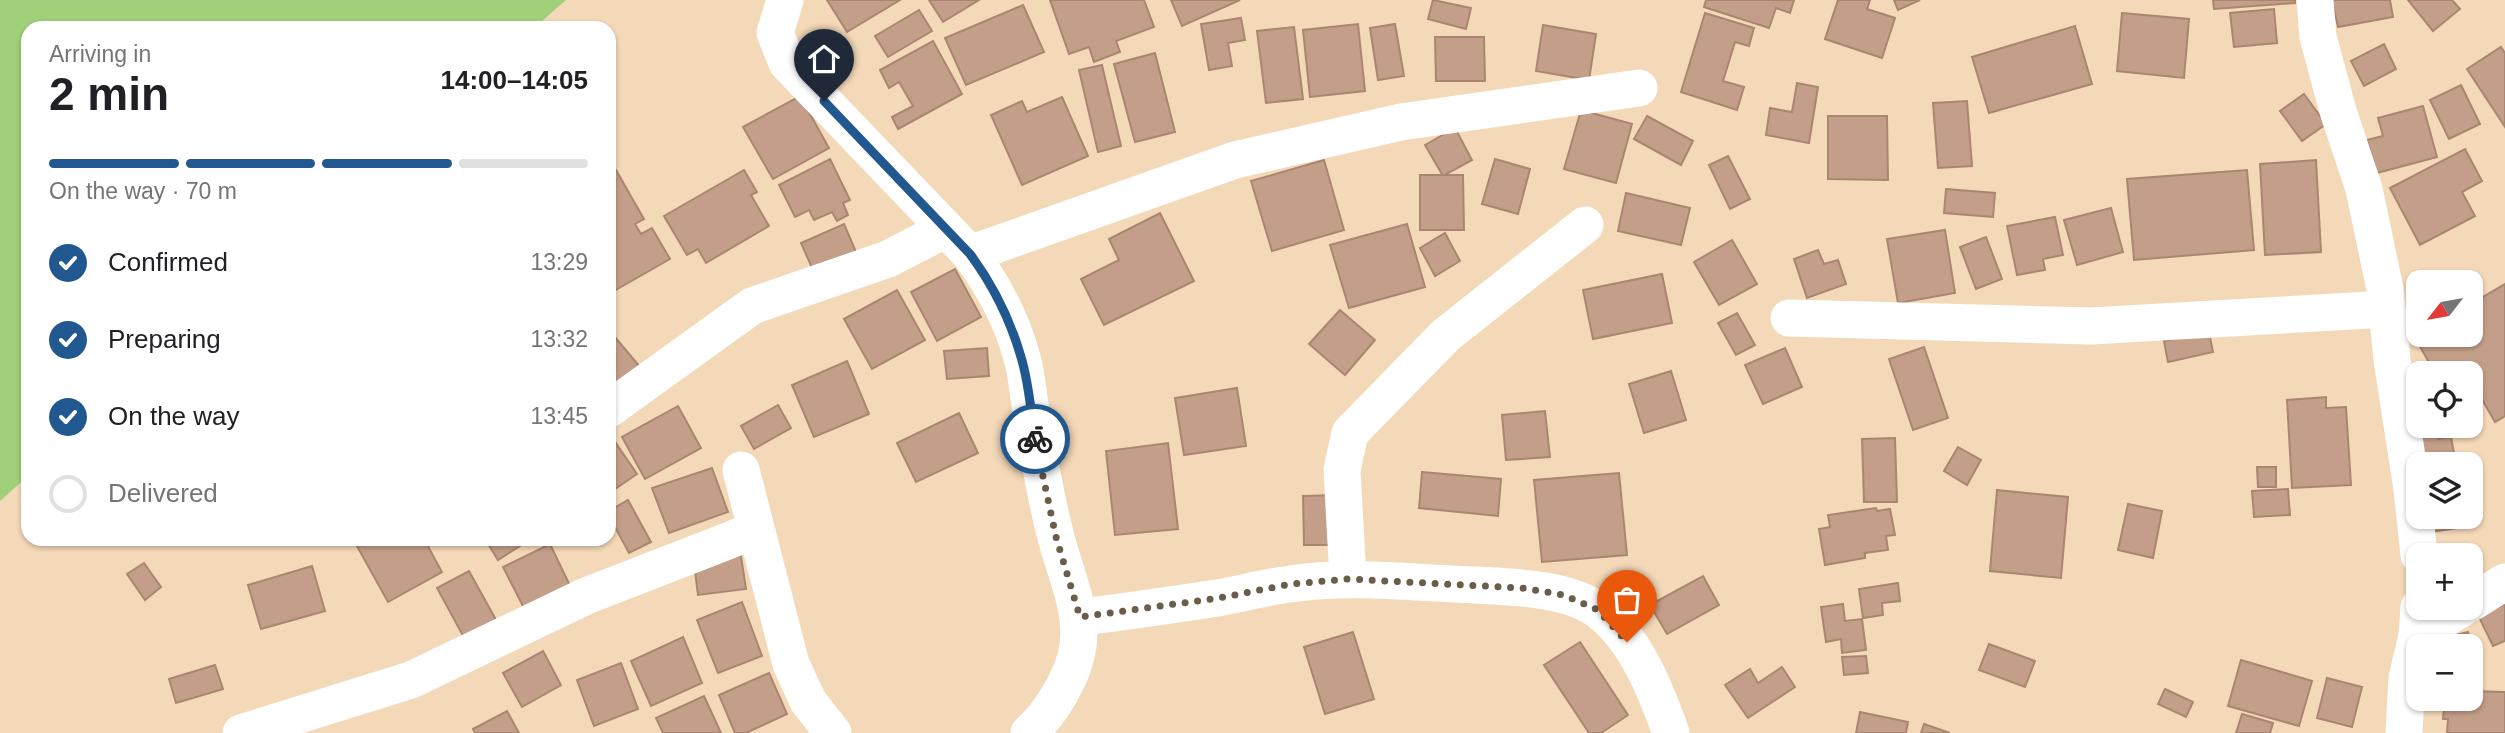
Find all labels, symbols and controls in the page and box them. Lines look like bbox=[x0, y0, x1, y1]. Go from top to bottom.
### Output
pin bbox=[794, 29, 854, 101]
icon: home bbox=[805, 40, 843, 78]
text: Arriving in bbox=[49, 41, 151, 67]
text: 14:00–14:05 bbox=[441, 65, 588, 95]
text: 2 min bbox=[49, 68, 169, 120]
text: On the way · 70 m bbox=[49, 178, 237, 204]
icon: check bbox=[49, 244, 87, 282]
text: Confirmed bbox=[108, 247, 228, 277]
text: 13:29 bbox=[530, 249, 588, 275]
north arrow bbox=[2406, 270, 2483, 346]
map controls bbox=[2406, 270, 2483, 711]
icon: check bbox=[49, 321, 87, 359]
text: Preparing bbox=[108, 324, 221, 354]
text: 13:32 bbox=[530, 326, 588, 352]
button: locate bbox=[2406, 361, 2483, 438]
icon: check bbox=[49, 398, 87, 436]
text: On the way bbox=[108, 401, 240, 431]
text: 13:45 bbox=[530, 403, 588, 429]
courier bbox=[1000, 404, 1070, 474]
icon: bike bbox=[1016, 420, 1054, 458]
button: layers bbox=[2406, 452, 2483, 529]
text: Delivered bbox=[108, 478, 218, 508]
button: + bbox=[2406, 543, 2483, 620]
pin bbox=[1597, 570, 1657, 642]
icon: bag bbox=[1608, 581, 1646, 619]
button: − bbox=[2406, 634, 2483, 711]

